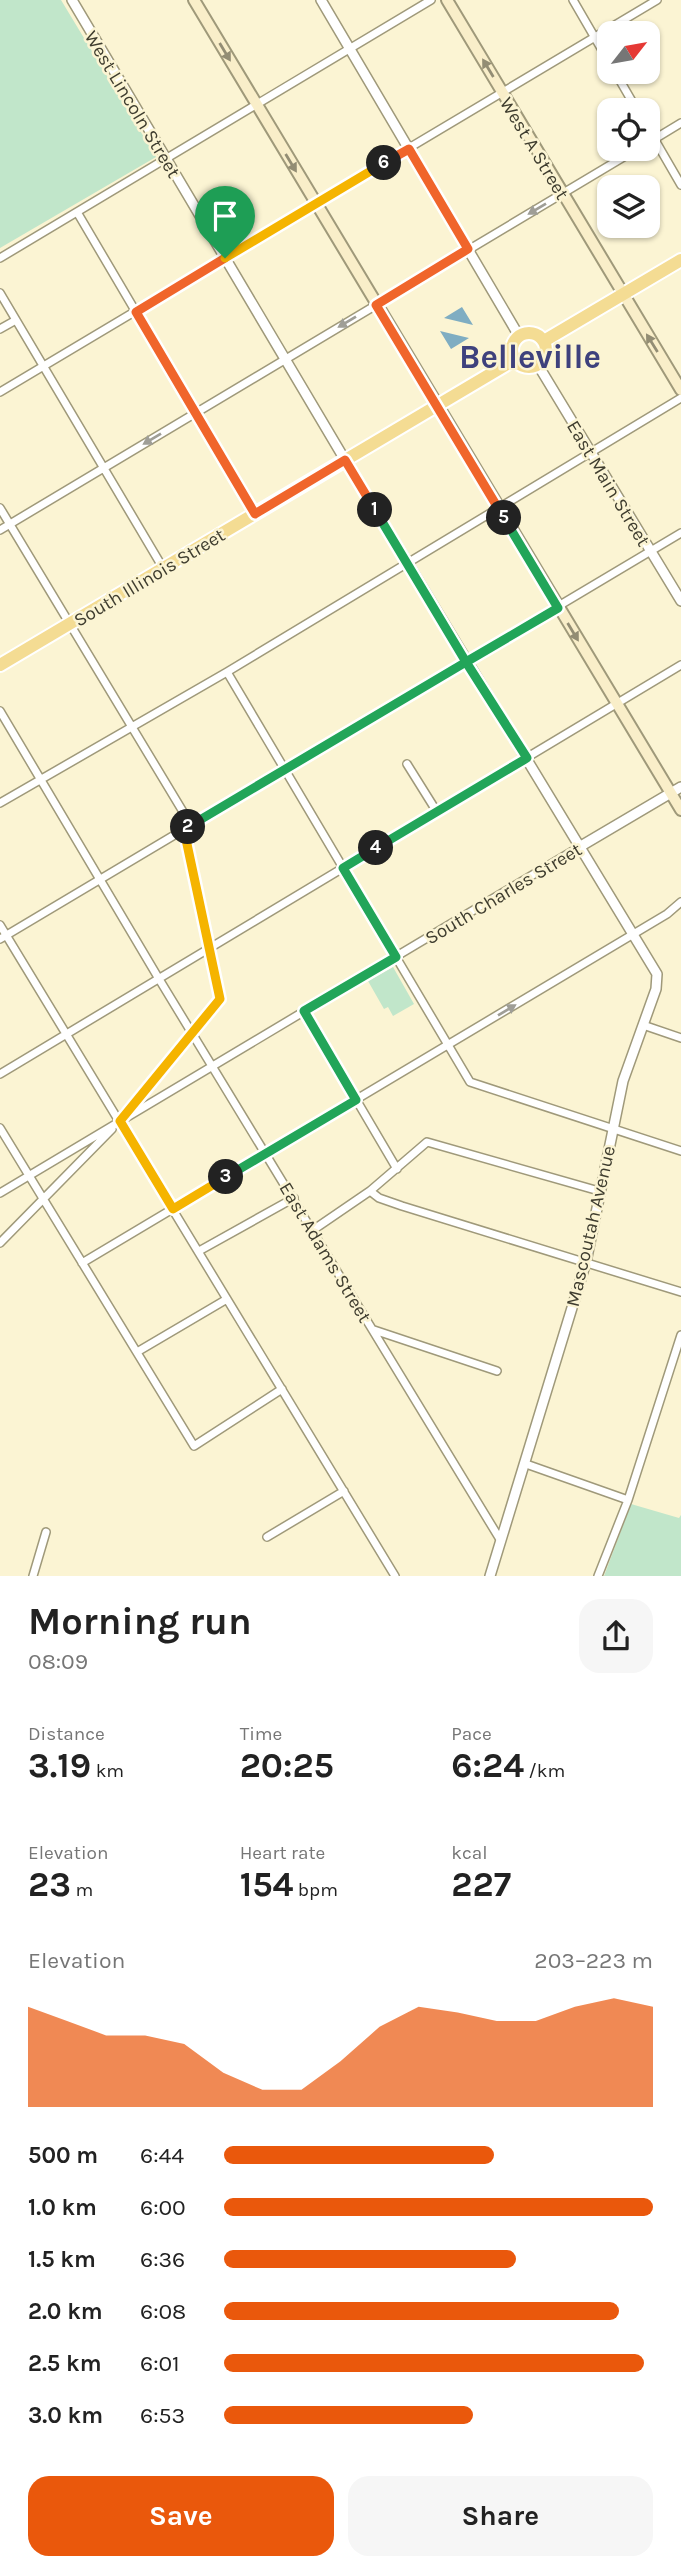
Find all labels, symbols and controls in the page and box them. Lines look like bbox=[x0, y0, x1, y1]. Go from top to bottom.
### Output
north arrow bbox=[597, 21, 660, 84]
map controls bbox=[597, 21, 660, 238]
street label: West Lincoln Street bbox=[80, 27, 185, 182]
one-way arrow bbox=[219, 43, 232, 62]
one-way arrow bbox=[482, 59, 494, 78]
street label: West A Street bbox=[495, 93, 573, 204]
button: locate bbox=[597, 98, 660, 161]
pin: 6 bbox=[366, 146, 402, 180]
text: 6 bbox=[378, 151, 389, 173]
one-way arrow bbox=[285, 154, 298, 173]
button: layers bbox=[597, 175, 660, 238]
pin bbox=[195, 186, 255, 258]
icon: arrive bbox=[206, 197, 244, 235]
one-way arrow bbox=[527, 203, 546, 215]
one-way arrow bbox=[338, 316, 357, 329]
one-way arrow bbox=[645, 333, 658, 352]
district label: Belleville bbox=[459, 338, 601, 376]
street label: East Main Street bbox=[562, 417, 654, 551]
one-way arrow bbox=[142, 433, 162, 445]
pin: 1 bbox=[358, 492, 392, 528]
text: 1 bbox=[371, 498, 378, 520]
pin: 5 bbox=[486, 500, 522, 536]
text: 5 bbox=[498, 506, 509, 528]
street label: South Illinois Street bbox=[70, 524, 229, 632]
one-way arrow bbox=[567, 623, 579, 642]
pin: 2 bbox=[170, 810, 206, 844]
text: 2 bbox=[182, 815, 193, 837]
pin: 4 bbox=[358, 830, 394, 866]
text: 4 bbox=[370, 836, 381, 858]
street label: South Charles Street bbox=[421, 838, 586, 949]
one-way arrow bbox=[498, 1004, 517, 1016]
street label: Mascoutah Avenue bbox=[562, 1144, 620, 1309]
pin: 3 bbox=[208, 1160, 244, 1194]
text: 3 bbox=[220, 1165, 231, 1187]
street label: East Adams Street bbox=[275, 1178, 376, 1327]
text: Morning run bbox=[28, 1599, 252, 1644]
button: share bbox=[579, 1599, 653, 1673]
text: 08:09 bbox=[28, 1648, 88, 1675]
text: Distance bbox=[28, 1723, 105, 1745]
text: Time bbox=[240, 1723, 282, 1745]
text: Pace bbox=[451, 1723, 492, 1745]
text: 3.19 bbox=[28, 1745, 91, 1786]
text: 20:25 bbox=[240, 1745, 334, 1786]
text: 6:24 bbox=[451, 1745, 524, 1786]
text: km bbox=[91, 1760, 124, 1782]
text: /km bbox=[524, 1760, 565, 1782]
text: Elevation bbox=[28, 1842, 108, 1864]
text: Heart rate bbox=[240, 1842, 325, 1864]
text: kcal bbox=[451, 1842, 488, 1864]
text: 23 bbox=[28, 1864, 71, 1905]
text: 154 bbox=[240, 1864, 293, 1905]
text: 227 bbox=[451, 1864, 511, 1905]
text: m bbox=[71, 1879, 93, 1901]
text: bpm bbox=[293, 1879, 338, 1901]
text: Elevation bbox=[28, 1947, 125, 1974]
text: 203–223 m bbox=[534, 1947, 653, 1974]
text: 500 m bbox=[28, 2142, 98, 2169]
text: 6:44 bbox=[140, 2142, 184, 2169]
text: 1.0 km bbox=[28, 2194, 97, 2221]
text: 6:00 bbox=[140, 2194, 186, 2221]
text: 1.5 km bbox=[28, 2246, 96, 2273]
text: 6:36 bbox=[140, 2246, 185, 2273]
text: 2.0 km bbox=[28, 2298, 103, 2325]
text: 6:08 bbox=[140, 2298, 186, 2325]
text: 2.5 km bbox=[28, 2350, 102, 2377]
text: 6:01 bbox=[140, 2350, 180, 2377]
text: 3.0 km bbox=[28, 2402, 103, 2429]
text: 6:53 bbox=[140, 2402, 185, 2429]
button: Save bbox=[28, 2476, 334, 2556]
button: Share bbox=[348, 2476, 653, 2556]

